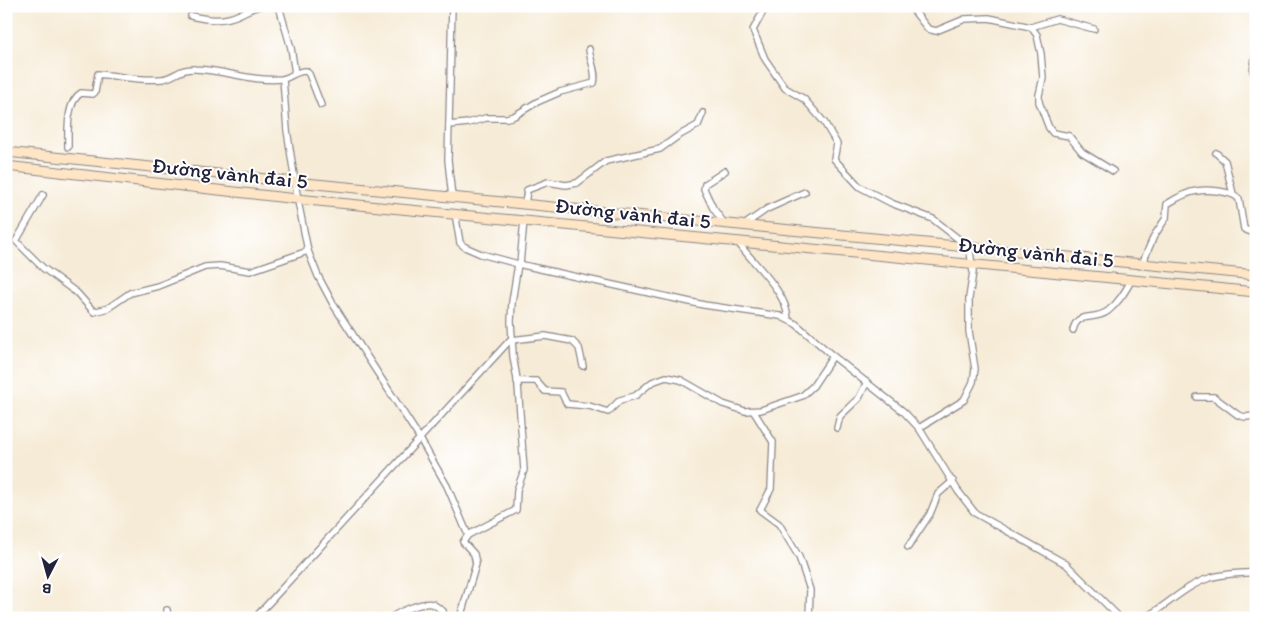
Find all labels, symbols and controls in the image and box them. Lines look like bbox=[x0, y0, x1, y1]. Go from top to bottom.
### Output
street label: Đường vành đai 5 bbox=[151, 152, 309, 194]
street label: Đường vành đai 5 bbox=[554, 192, 712, 234]
street label: Đường vành đai 5 bbox=[957, 231, 1115, 273]
north arrow bbox=[22, 552, 72, 602]
text: B bbox=[41, 580, 52, 597]

